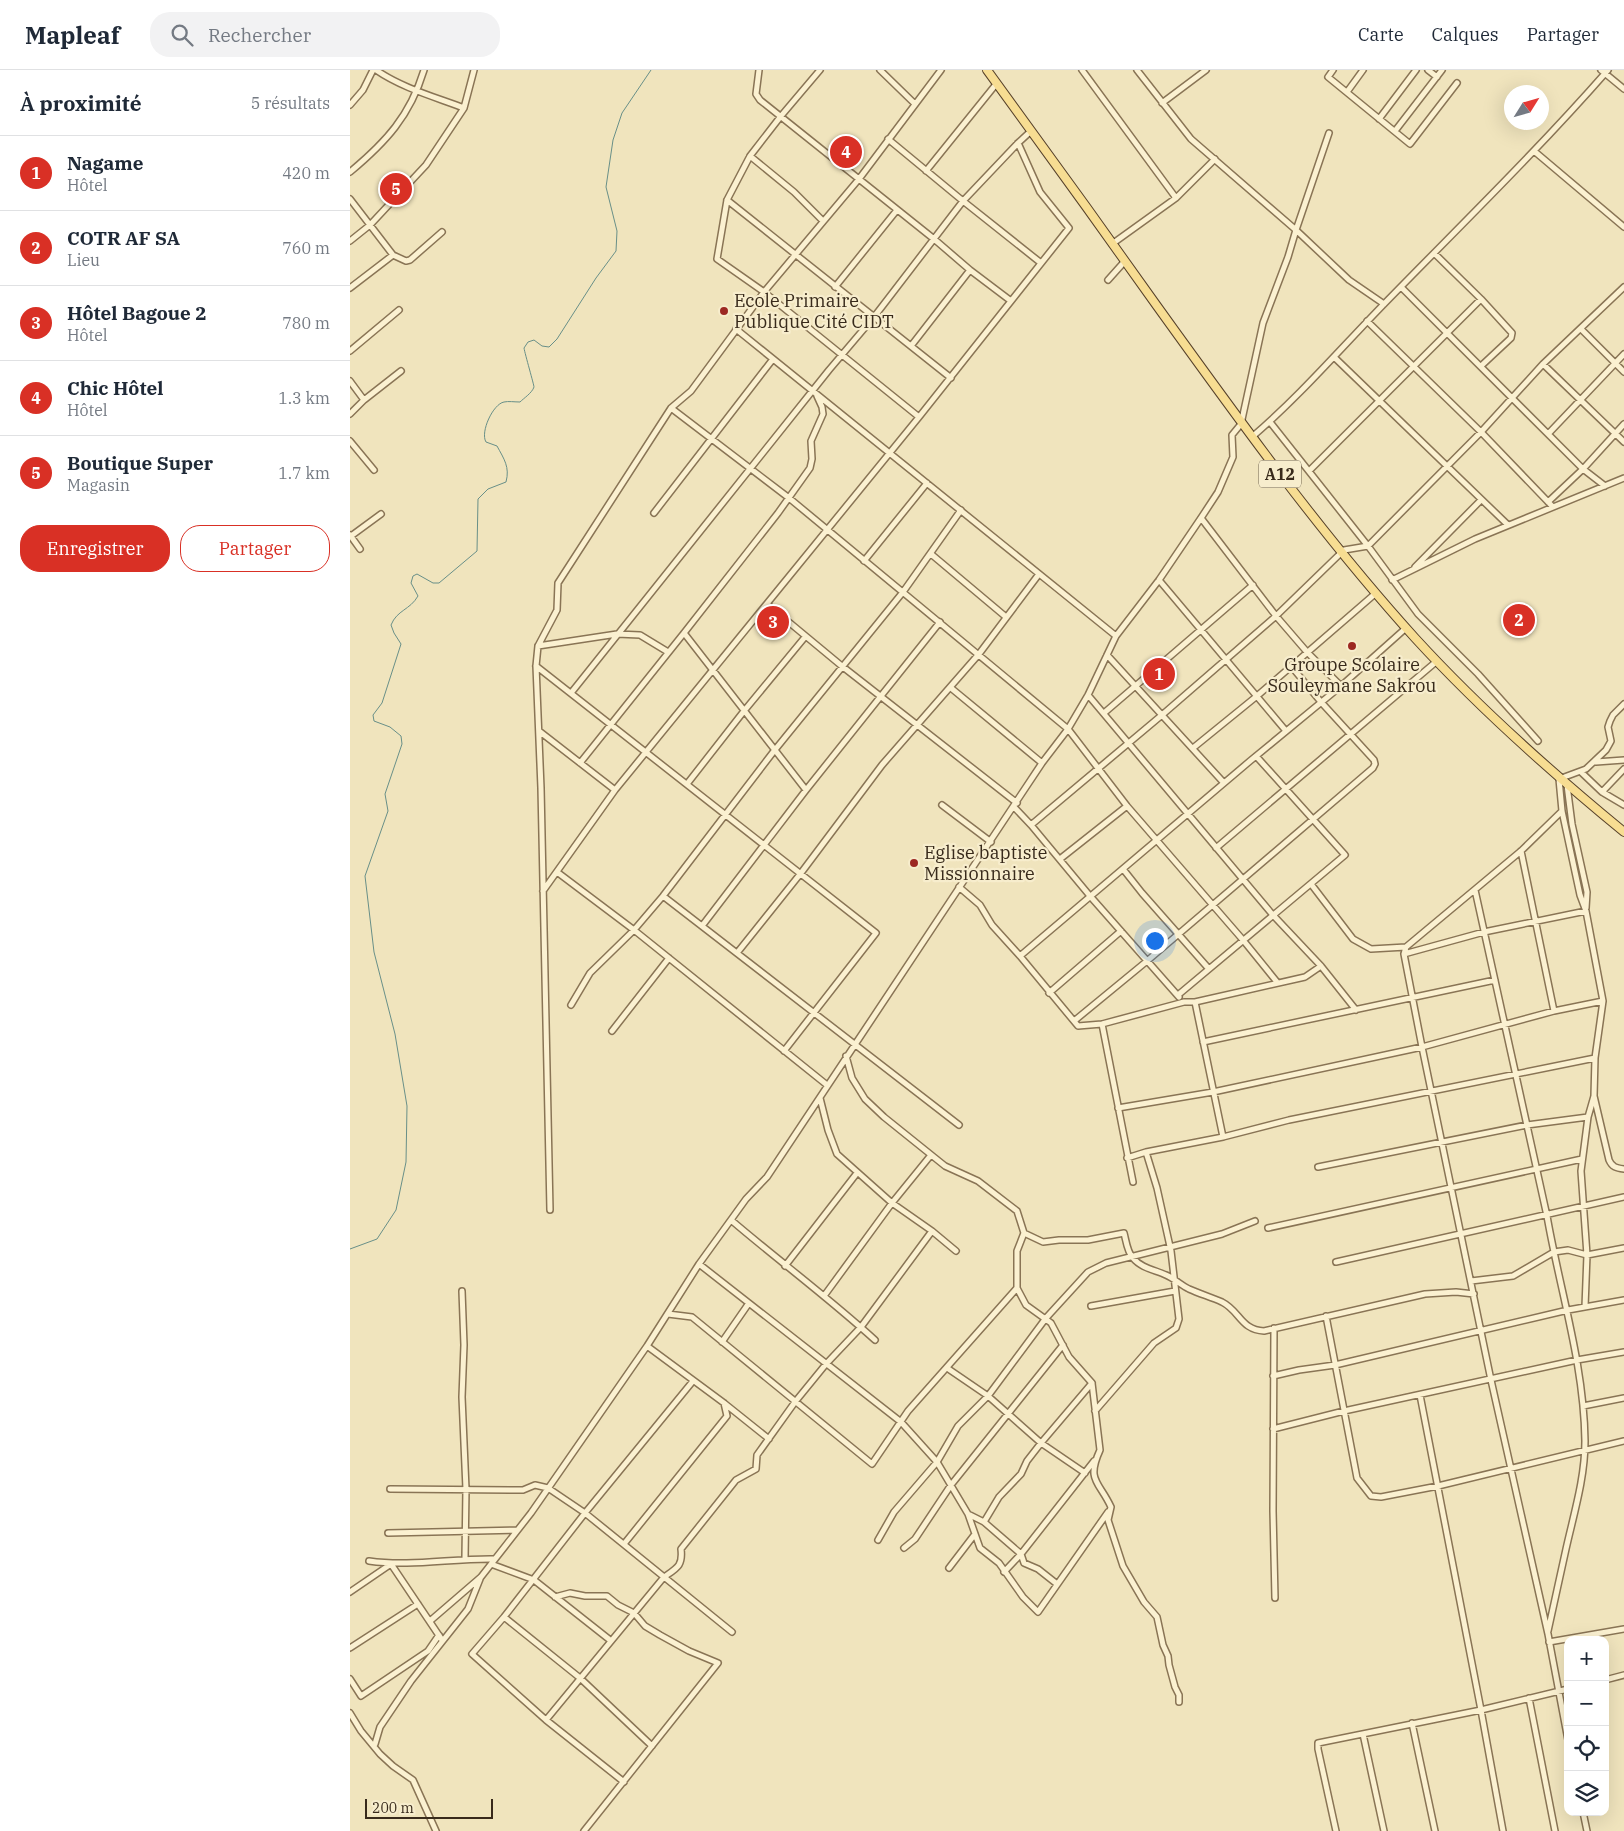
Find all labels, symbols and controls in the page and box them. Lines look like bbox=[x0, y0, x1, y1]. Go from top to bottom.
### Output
search box bbox=[150, 12, 500, 57]
text: Mapleaf bbox=[25, 19, 120, 51]
icon: search bbox=[168, 21, 196, 49]
text: Rechercher bbox=[208, 23, 311, 47]
text: Carte bbox=[1358, 23, 1404, 46]
text: Calques bbox=[1432, 23, 1499, 46]
text: Partager bbox=[1527, 23, 1599, 46]
north arrow bbox=[1504, 85, 1549, 130]
text: À proximité bbox=[20, 89, 142, 117]
text: 5 résultats bbox=[251, 93, 330, 113]
pin: 4 bbox=[830, 133, 862, 171]
text: Nagame bbox=[67, 151, 144, 175]
text: 1 bbox=[31, 163, 41, 183]
text: 420 m bbox=[282, 163, 330, 183]
pin: 5 bbox=[380, 170, 412, 208]
text: Hôtel bbox=[67, 175, 108, 195]
text: COTR AF SA bbox=[67, 226, 180, 250]
text: 2 bbox=[31, 238, 41, 258]
text: 760 m bbox=[282, 238, 330, 258]
text: Lieu bbox=[67, 250, 100, 270]
place label: Ecole Primaire Publique Cité CIDT bbox=[734, 289, 894, 333]
text: Hôtel Bagoue 2 bbox=[67, 301, 207, 325]
marker: Ecole Primaire Publique Cité CIDT bbox=[718, 305, 730, 317]
text: 3 bbox=[31, 313, 41, 333]
text: 780 m bbox=[282, 313, 330, 333]
text: Hôtel bbox=[67, 325, 108, 345]
text: Chic Hôtel bbox=[67, 376, 163, 400]
text: 4 bbox=[31, 388, 41, 408]
text: 1.3 km bbox=[278, 388, 330, 408]
text: Hôtel bbox=[67, 400, 108, 420]
text: Boutique Super bbox=[67, 451, 213, 475]
road number: A12 bbox=[1259, 460, 1301, 488]
text: 5 bbox=[31, 463, 41, 483]
text: 1.7 km bbox=[278, 463, 330, 483]
text: Magasin bbox=[67, 475, 130, 495]
button: Enregistrer bbox=[20, 525, 170, 572]
button: Partager bbox=[180, 525, 330, 572]
pin: 2 bbox=[1503, 601, 1535, 639]
pin: 3 bbox=[757, 603, 789, 641]
marker: Groupe Scolaire Souleymane Sakrou bbox=[1346, 640, 1358, 652]
place label: Groupe Scolaire Souleymane Sakrou bbox=[1268, 653, 1436, 697]
pin: 1 bbox=[1143, 655, 1175, 693]
place label: Eglise baptiste Missionnaire bbox=[924, 841, 1047, 885]
marker: Eglise baptiste Missionnaire bbox=[908, 857, 920, 869]
your location bbox=[1142, 928, 1168, 954]
map controls bbox=[1564, 1636, 1609, 1816]
button: + bbox=[1564, 1636, 1609, 1681]
button: − bbox=[1564, 1681, 1609, 1726]
button: locate bbox=[1564, 1726, 1609, 1771]
button: layers bbox=[1564, 1771, 1609, 1816]
scale bar bbox=[365, 1796, 492, 1819]
text: 200 m bbox=[372, 1799, 414, 1817]

